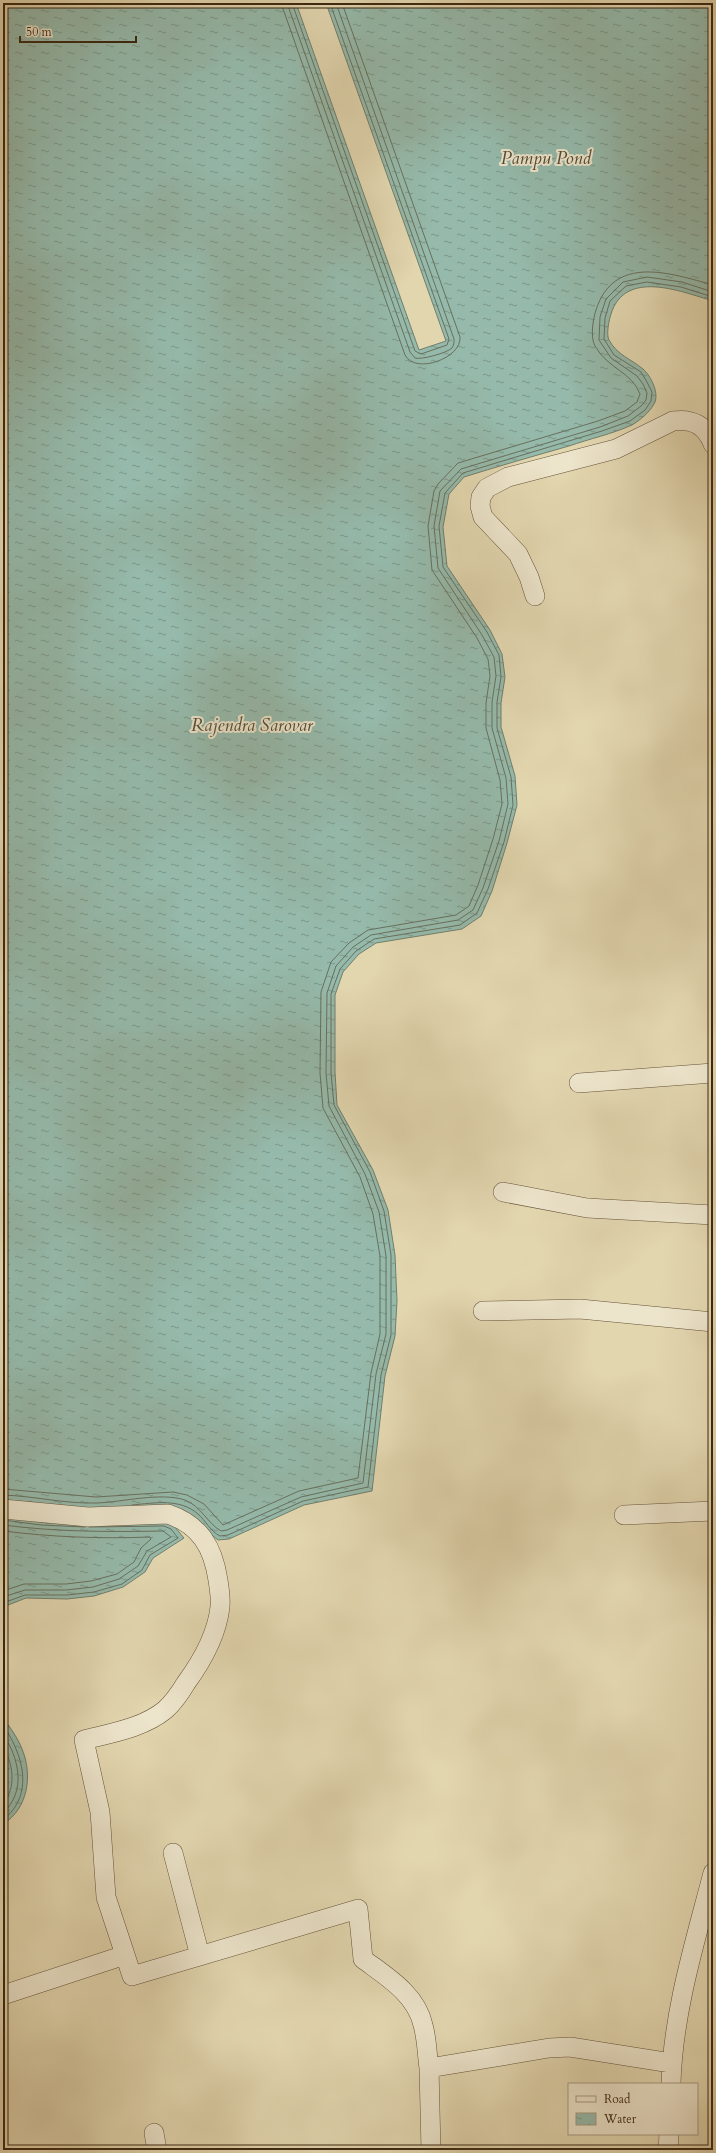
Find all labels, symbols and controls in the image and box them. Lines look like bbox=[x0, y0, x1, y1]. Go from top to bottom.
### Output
scale bar bbox=[20, 18, 136, 44]
text: 50 m bbox=[26, 24, 53, 40]
water label: Pampu Pond bbox=[501, 146, 592, 171]
water label: Rajendra Sarovar bbox=[191, 713, 314, 738]
legend bbox=[568, 2083, 698, 2135]
text: Road bbox=[604, 2091, 631, 2107]
text: Water bbox=[603, 2111, 637, 2127]

